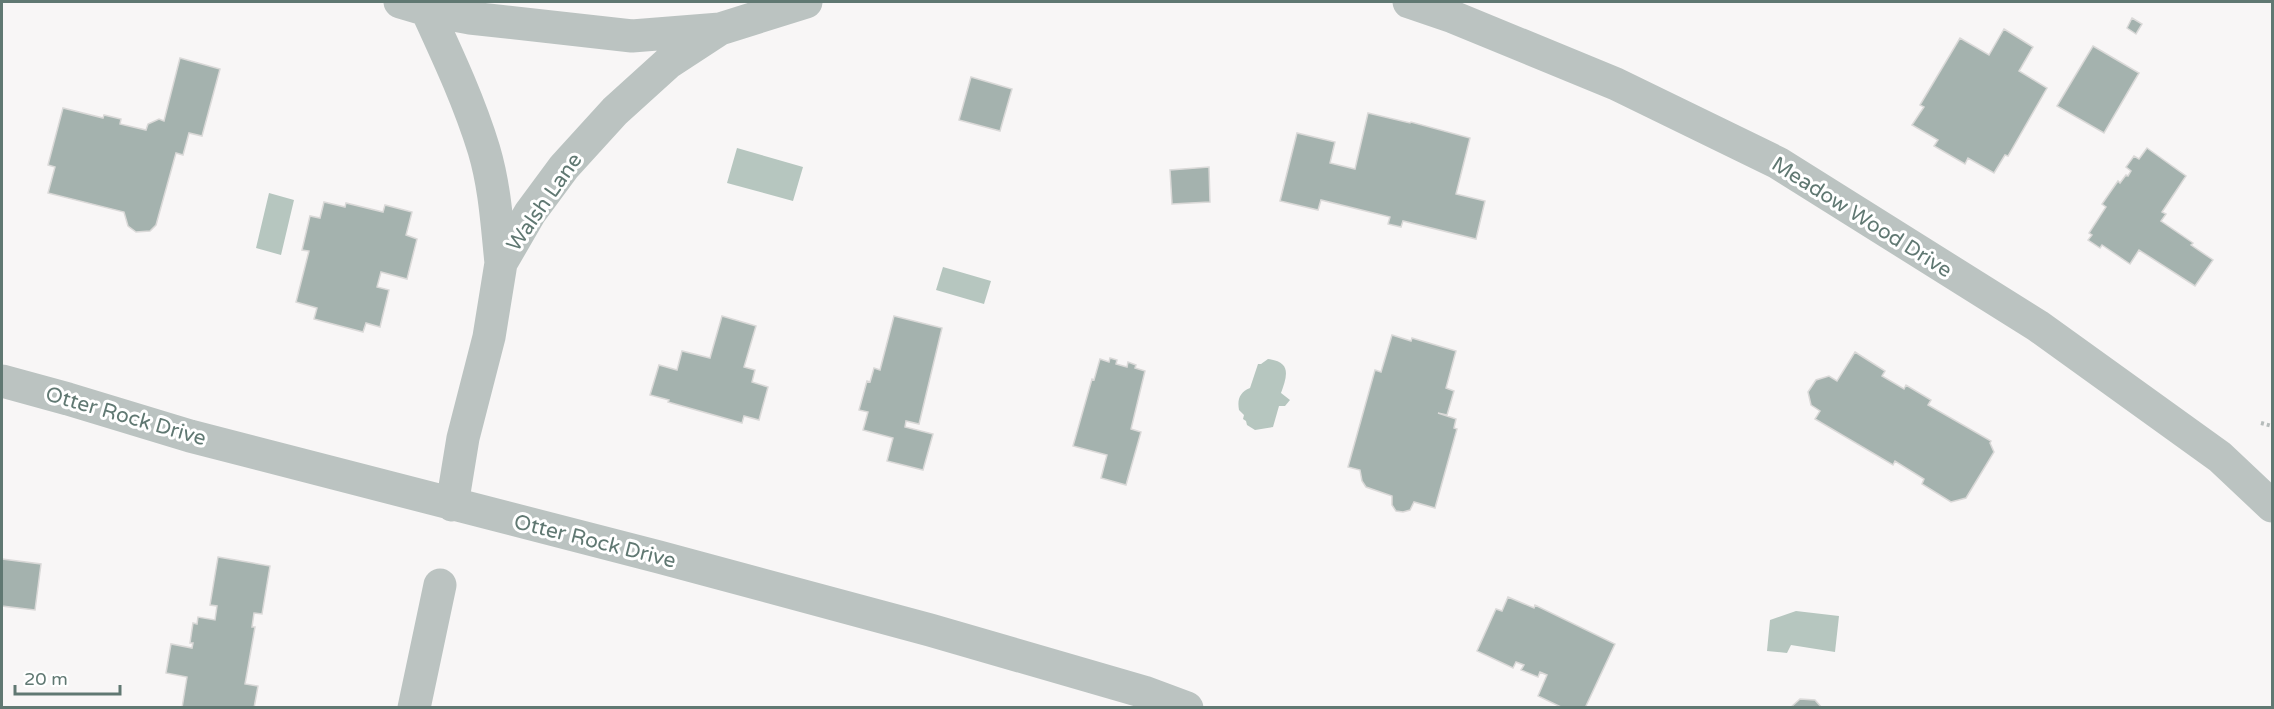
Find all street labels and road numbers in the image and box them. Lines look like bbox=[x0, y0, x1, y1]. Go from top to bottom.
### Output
street label: Walsh Lane bbox=[501, 148, 587, 256]
street label: Meadow Wood Drive bbox=[1767, 152, 1957, 283]
street label: Otter Rock Drive bbox=[43, 382, 209, 451]
street label: Otter Rock Drive bbox=[511, 509, 678, 574]

